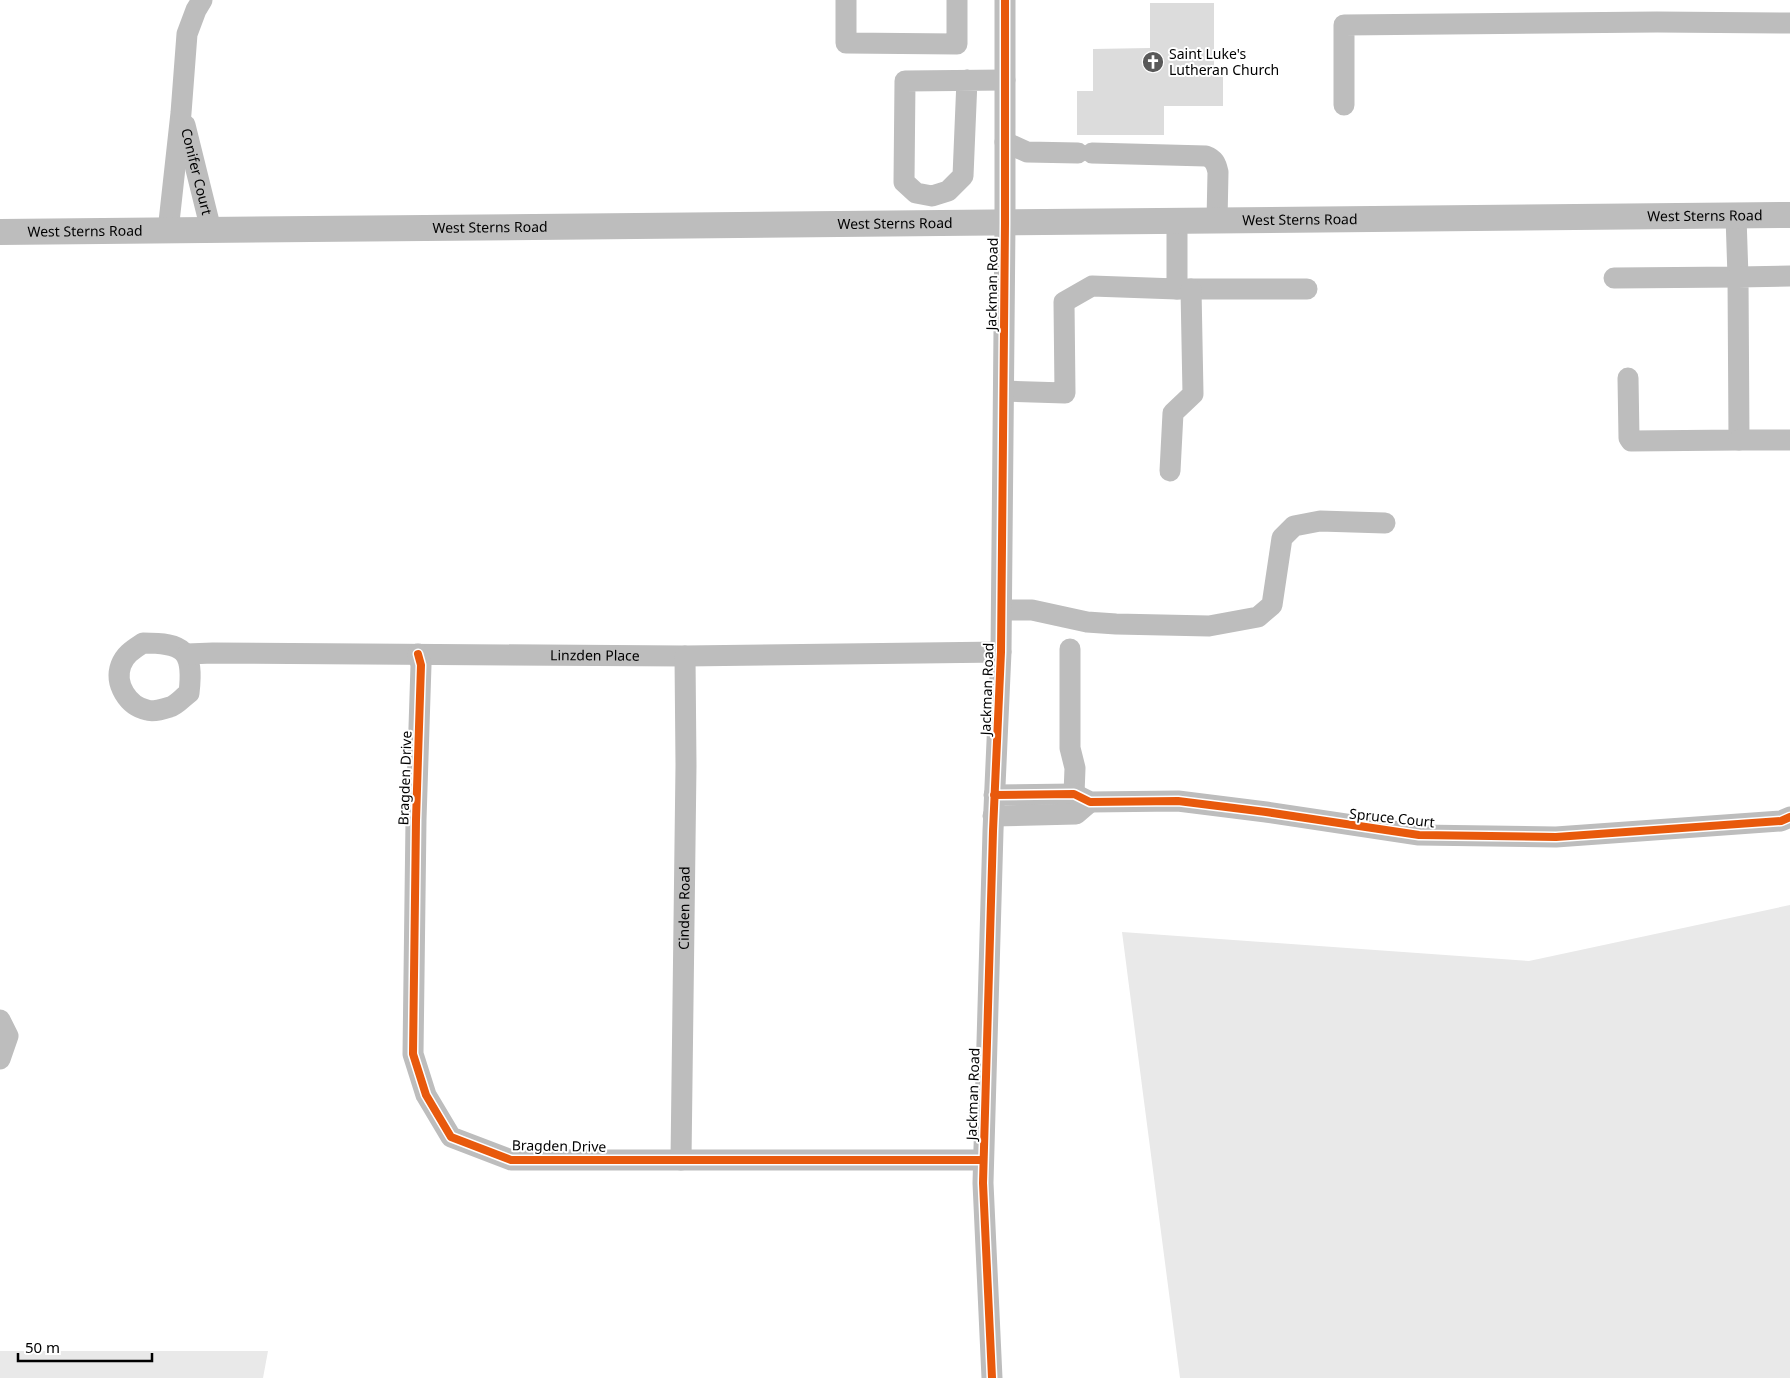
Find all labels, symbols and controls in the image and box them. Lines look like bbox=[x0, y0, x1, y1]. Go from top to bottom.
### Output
place label: Saint Luke's Lutheran Church bbox=[1169, 44, 1279, 79]
church icon: Saint Luke's Lutheran Church bbox=[1141, 50, 1165, 74]
street label: Conifer Court bbox=[177, 126, 217, 217]
street label: West Sterns Road bbox=[1647, 205, 1763, 225]
street label: West Sterns Road bbox=[1242, 209, 1358, 229]
street label: West Sterns Road bbox=[837, 213, 953, 233]
street label: West Sterns Road bbox=[432, 217, 548, 237]
street label: West Sterns Road bbox=[27, 221, 143, 241]
street label: Jackman Road bbox=[981, 237, 1002, 333]
street label: Jackman Road bbox=[975, 642, 998, 738]
street label: Linzden Place bbox=[550, 645, 640, 665]
street label: Bragden Drive bbox=[393, 730, 416, 826]
street label: Spruce Court bbox=[1348, 804, 1436, 831]
street label: Cinden Road bbox=[674, 866, 694, 950]
street label: Jackman Road bbox=[961, 1047, 984, 1143]
street label: Bragden Drive bbox=[512, 1135, 607, 1156]
scale bar bbox=[18, 1330, 151, 1362]
text: 50 m bbox=[25, 1337, 60, 1357]

